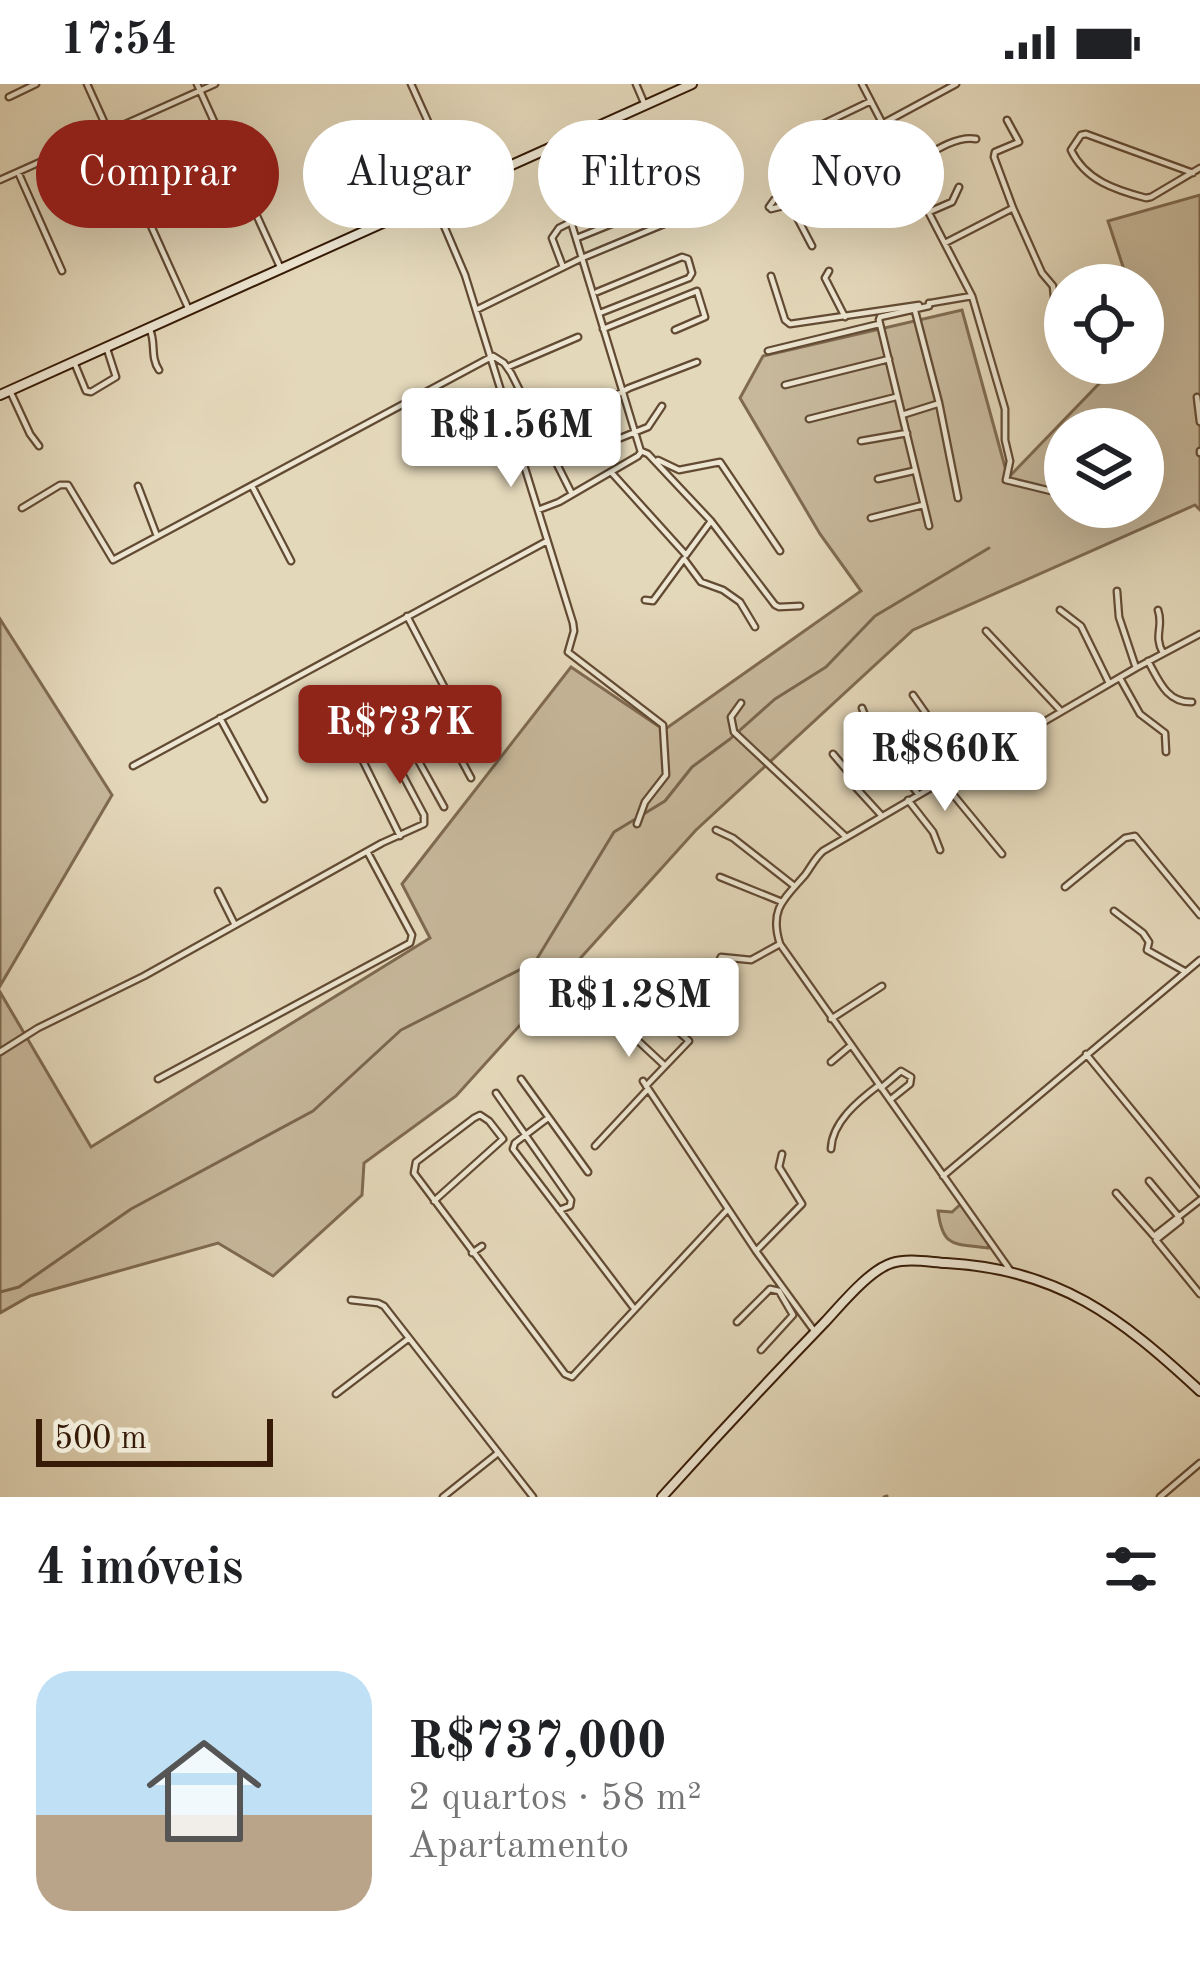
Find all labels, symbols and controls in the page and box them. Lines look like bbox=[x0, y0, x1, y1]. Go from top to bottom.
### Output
text: 17:54 bbox=[60, 19, 177, 64]
chip: Comprar bbox=[36, 120, 279, 228]
chip: Alugar bbox=[303, 120, 514, 228]
chip: Filtros bbox=[538, 120, 744, 228]
chip: Novo bbox=[768, 120, 944, 228]
map controls bbox=[1044, 264, 1164, 528]
button: locate bbox=[1044, 264, 1164, 384]
pin: R$1.56M bbox=[400, 388, 622, 490]
text: R$1.56M bbox=[429, 407, 593, 446]
button: layers bbox=[1044, 408, 1164, 528]
pin: R$737K bbox=[302, 685, 498, 787]
text: R$737K bbox=[326, 704, 474, 743]
pin: R$860K bbox=[847, 712, 1043, 814]
text: R$860K bbox=[871, 731, 1019, 770]
pin: R$1.28M bbox=[518, 958, 740, 1060]
text: R$1.28M bbox=[547, 977, 711, 1016]
scale bar bbox=[36, 1413, 273, 1466]
text: 500 m bbox=[54, 1423, 147, 1456]
icon: filters bbox=[1098, 1536, 1164, 1602]
text: 4 imóveis bbox=[36, 1544, 243, 1595]
text: R$737,000 bbox=[408, 1718, 667, 1769]
icon: home bbox=[132, 1719, 276, 1863]
text: 2 quartos · 58 m² bbox=[408, 1779, 702, 1818]
text: Apartamento bbox=[408, 1827, 629, 1866]

